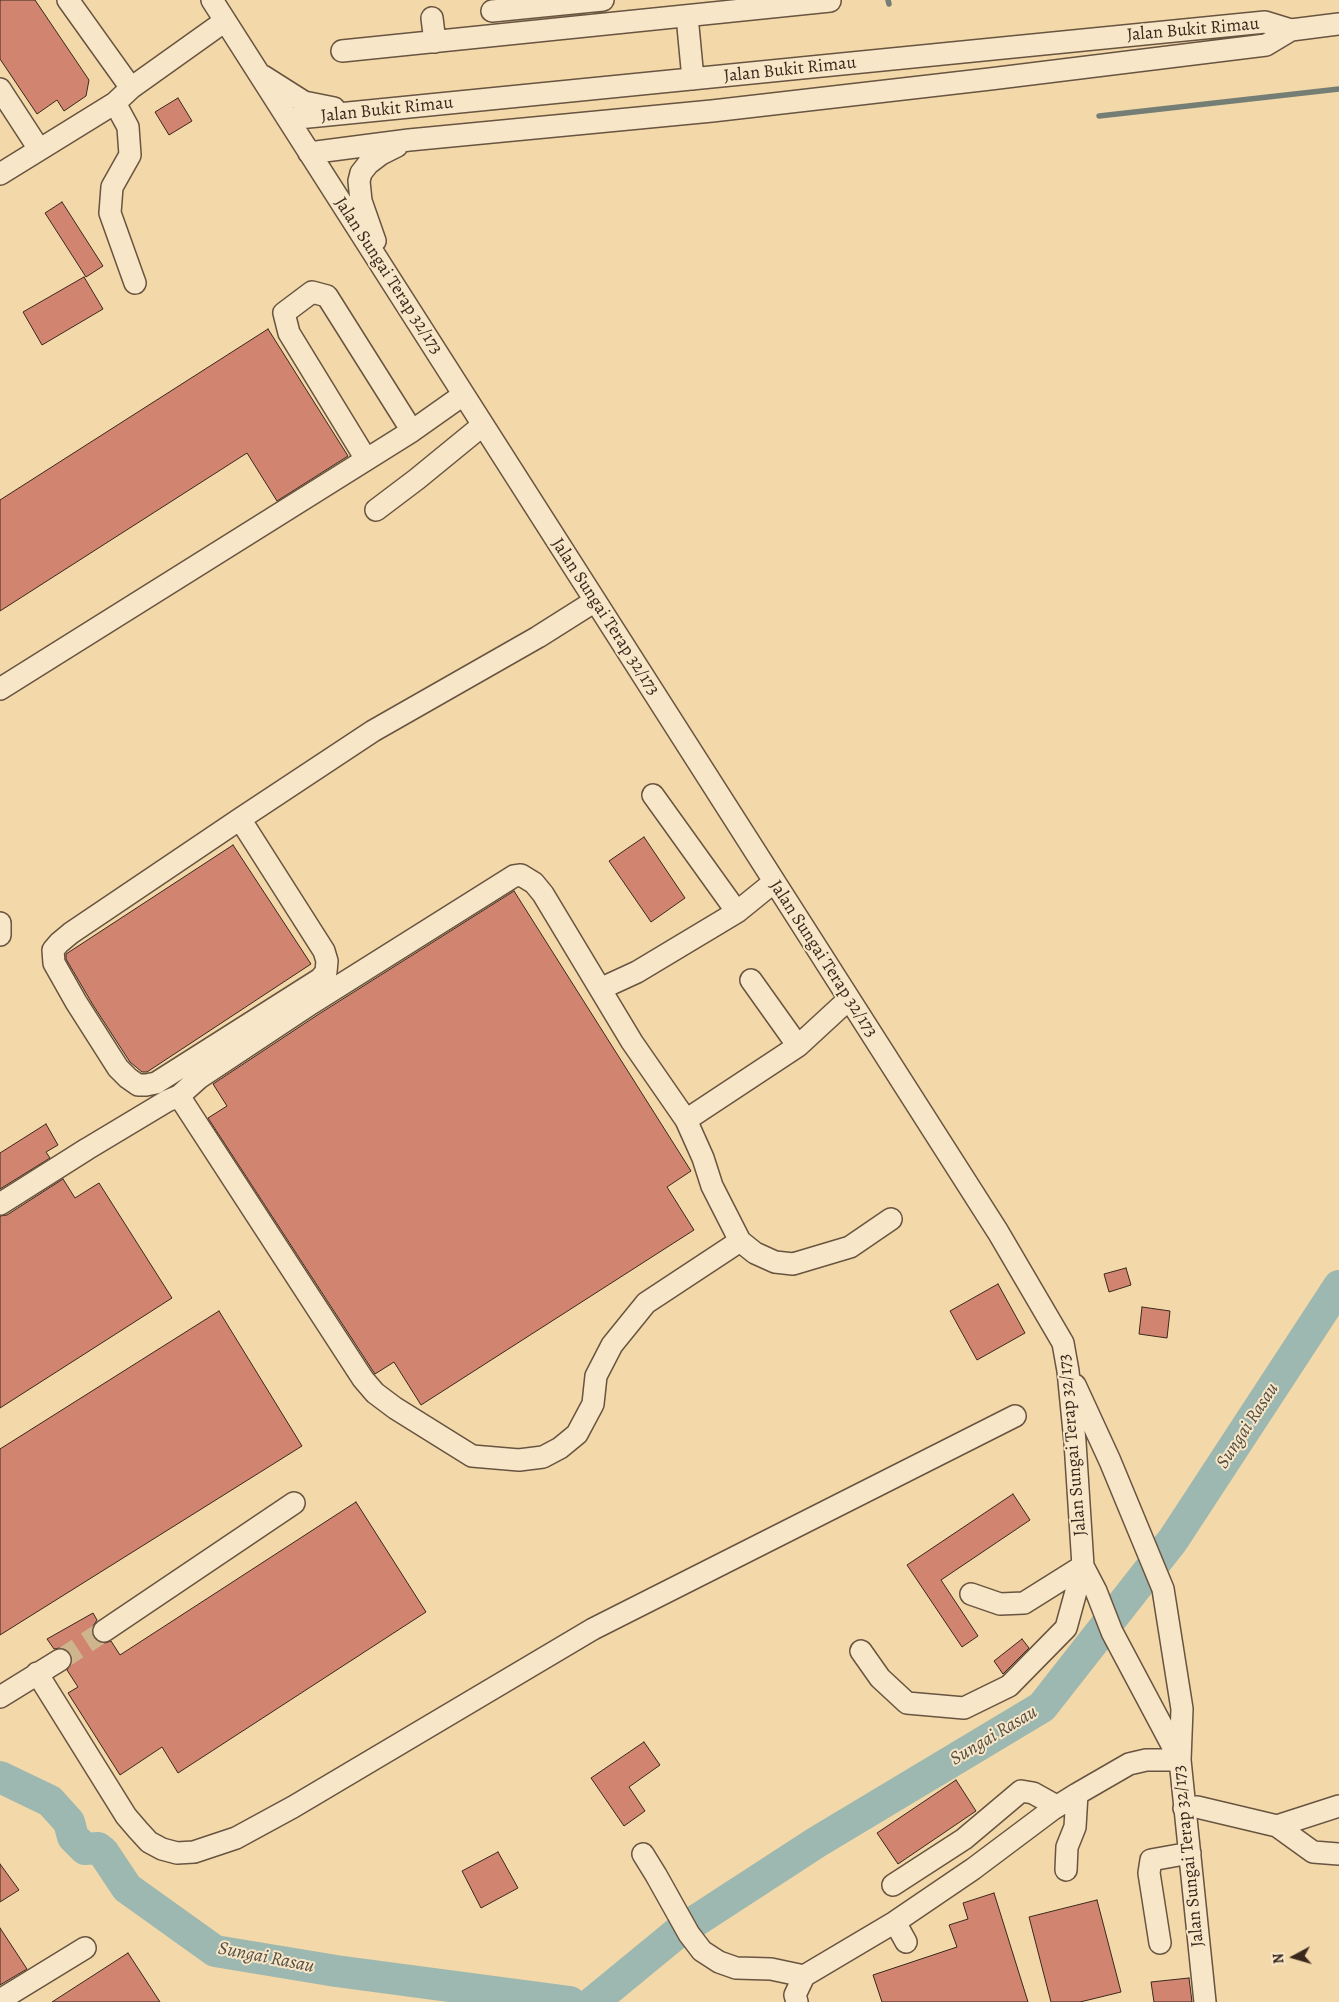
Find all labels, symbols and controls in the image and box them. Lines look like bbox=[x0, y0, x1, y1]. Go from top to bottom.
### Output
street label: Jalan Bukit Rimau bbox=[1126, 13, 1260, 47]
street label: Jalan Bukit Rimau bbox=[723, 52, 857, 88]
street label: Jalan Bukit Rimau bbox=[320, 92, 454, 128]
street label: Jalan Sungai Terap 32/173 bbox=[329, 193, 447, 359]
street label: Jalan Sungai Terap 32/173 bbox=[546, 534, 664, 700]
street label: Jalan Sungai Terap 32/173 bbox=[764, 876, 882, 1042]
street label: Jalan Sungai Terap 32/173 bbox=[1054, 1353, 1092, 1537]
water label: Sungai Rasau bbox=[1212, 1379, 1284, 1473]
water label: Sungai Rasau bbox=[946, 1701, 1042, 1771]
street label: Jalan Sungai Terap 32/173 bbox=[1169, 1764, 1209, 1948]
north arrow bbox=[1269, 1932, 1319, 1982]
water label: Sungai Rasau bbox=[216, 1938, 316, 1978]
text: N bbox=[1269, 1953, 1289, 1965]

